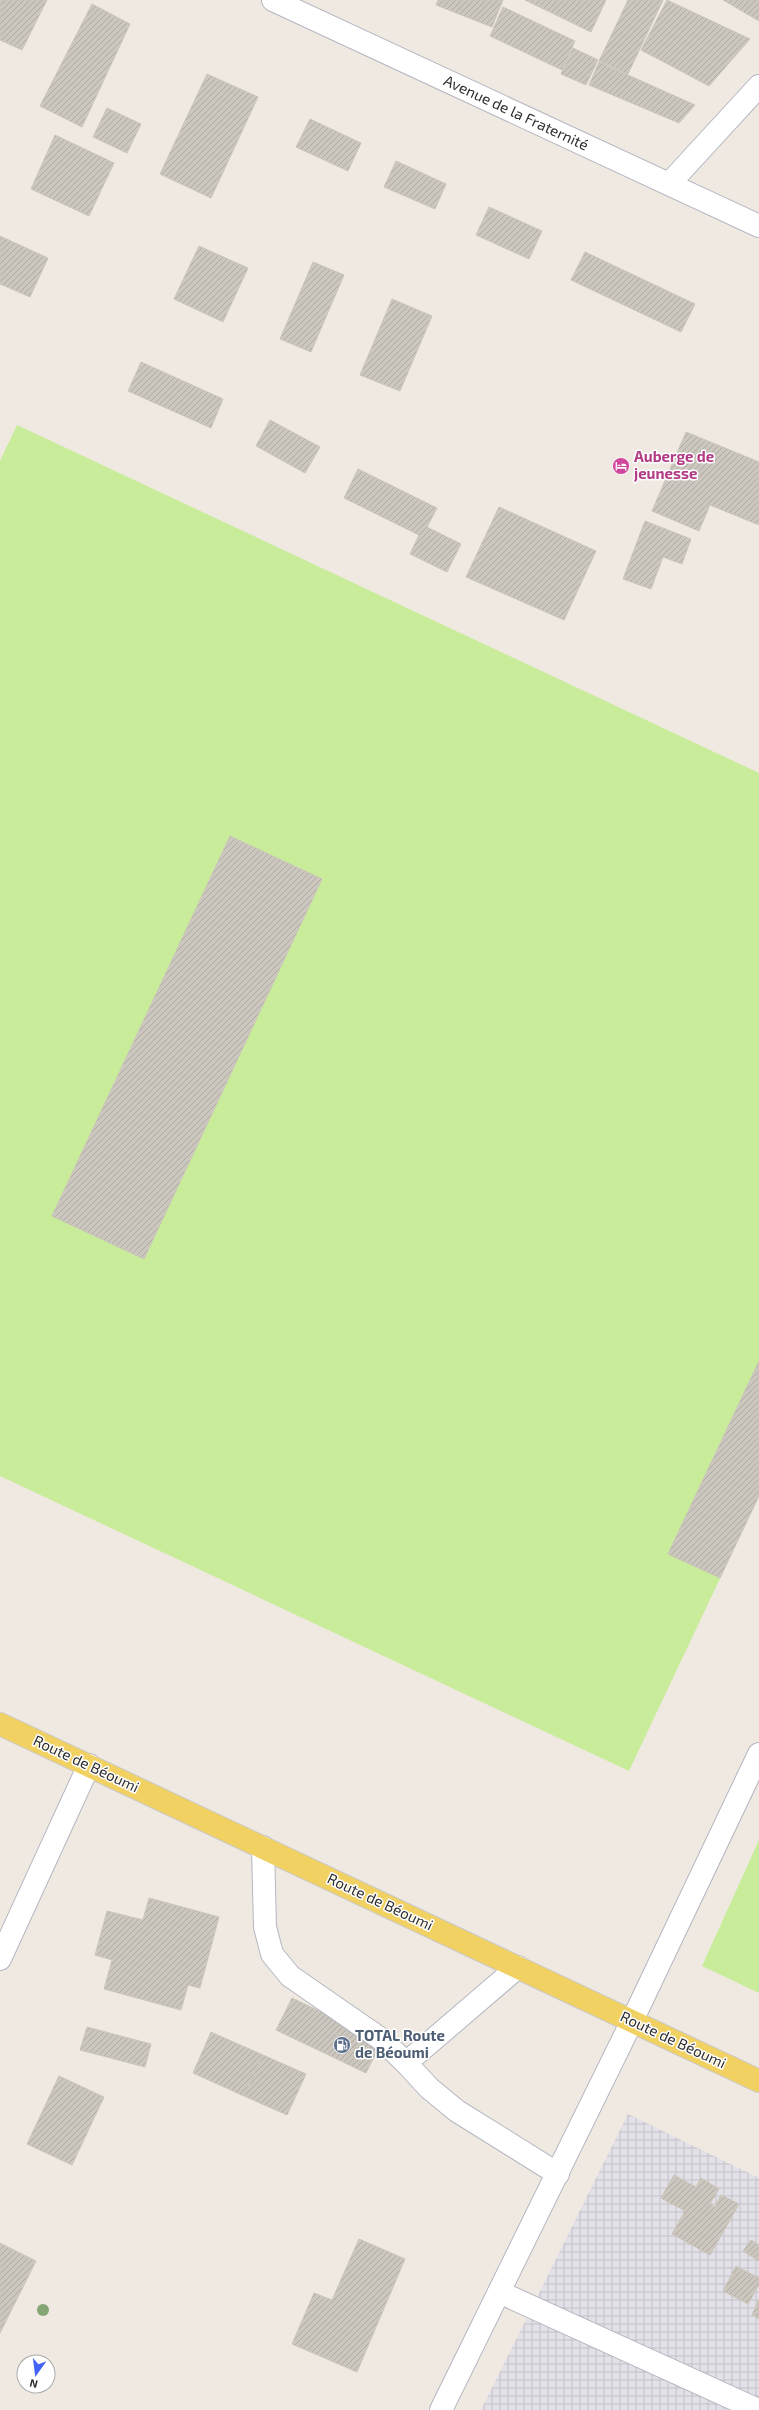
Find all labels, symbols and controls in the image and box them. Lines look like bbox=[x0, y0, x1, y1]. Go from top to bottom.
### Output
street label: Avenue de la Fraternité bbox=[441, 71, 592, 154]
place label: Auberge de jeunesse bbox=[634, 447, 714, 482]
hotel icon: Auberge de jeunesse bbox=[611, 456, 631, 476]
street label: Route de Béoumi bbox=[31, 1731, 142, 1795]
street label: Route de Béoumi bbox=[325, 1869, 436, 1933]
street label: Route de Béoumi bbox=[618, 2007, 729, 2071]
place label: TOTAL Route de Béoumi bbox=[355, 2026, 445, 2061]
fuel station icon: TOTAL Route de Béoumi bbox=[332, 2035, 352, 2055]
north arrow bbox=[16, 2354, 56, 2394]
text: N bbox=[28, 2377, 39, 2391]

